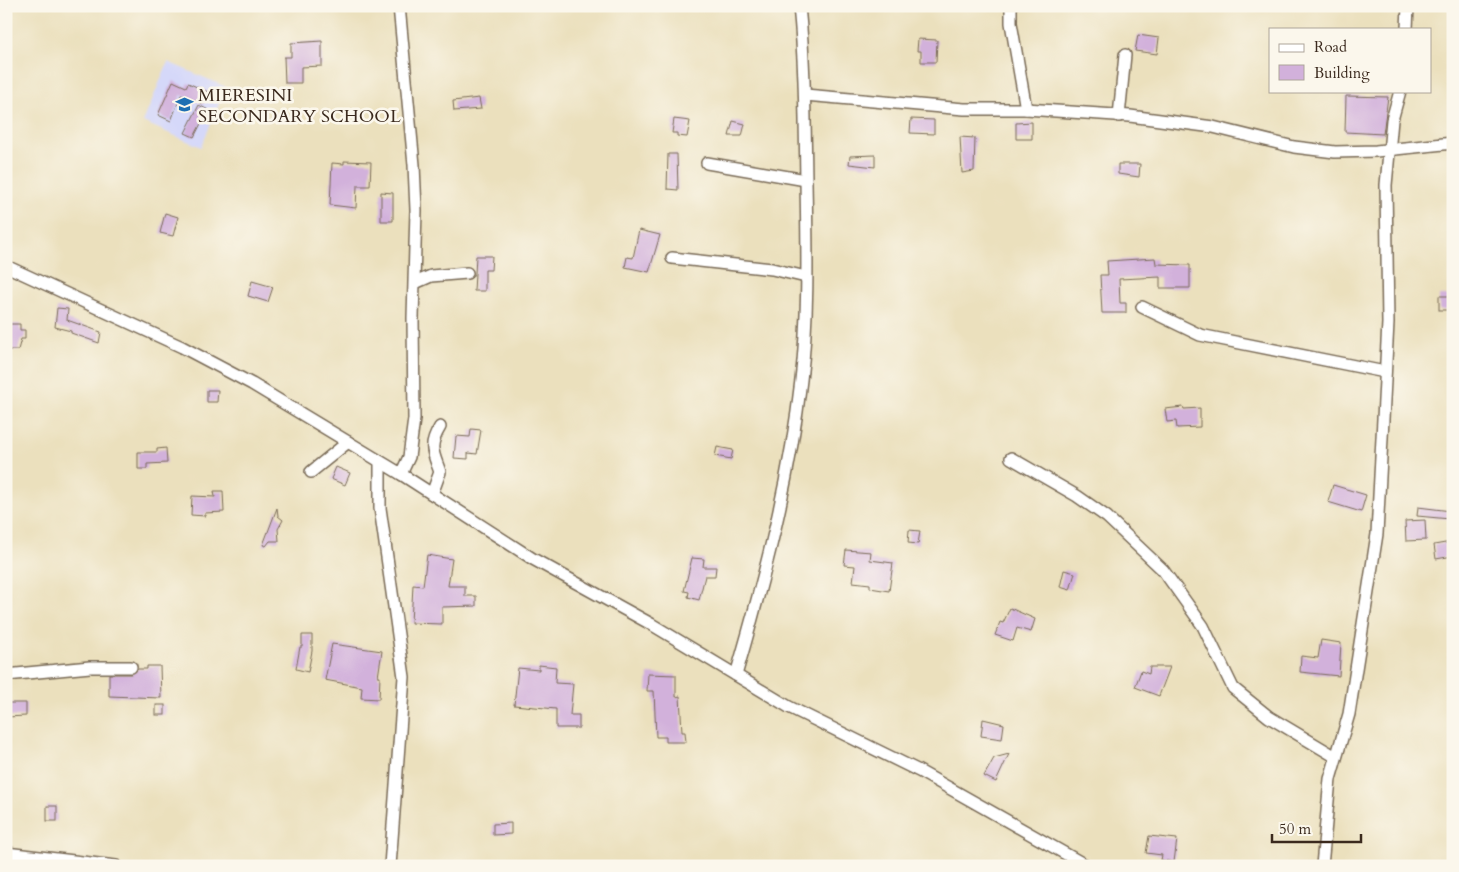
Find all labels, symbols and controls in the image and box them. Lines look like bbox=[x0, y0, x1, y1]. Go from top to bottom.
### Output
legend bbox=[1269, 28, 1432, 92]
text: Road bbox=[1314, 37, 1347, 57]
text: Building bbox=[1314, 63, 1370, 83]
place label: MIERESINI SECONDARY SCHOOL bbox=[198, 83, 401, 129]
school or university icon: MIERESINI SECONDARY SCHOOL bbox=[174, 95, 194, 115]
scale bar bbox=[1272, 812, 1360, 844]
text: 50 m bbox=[1279, 819, 1311, 839]

